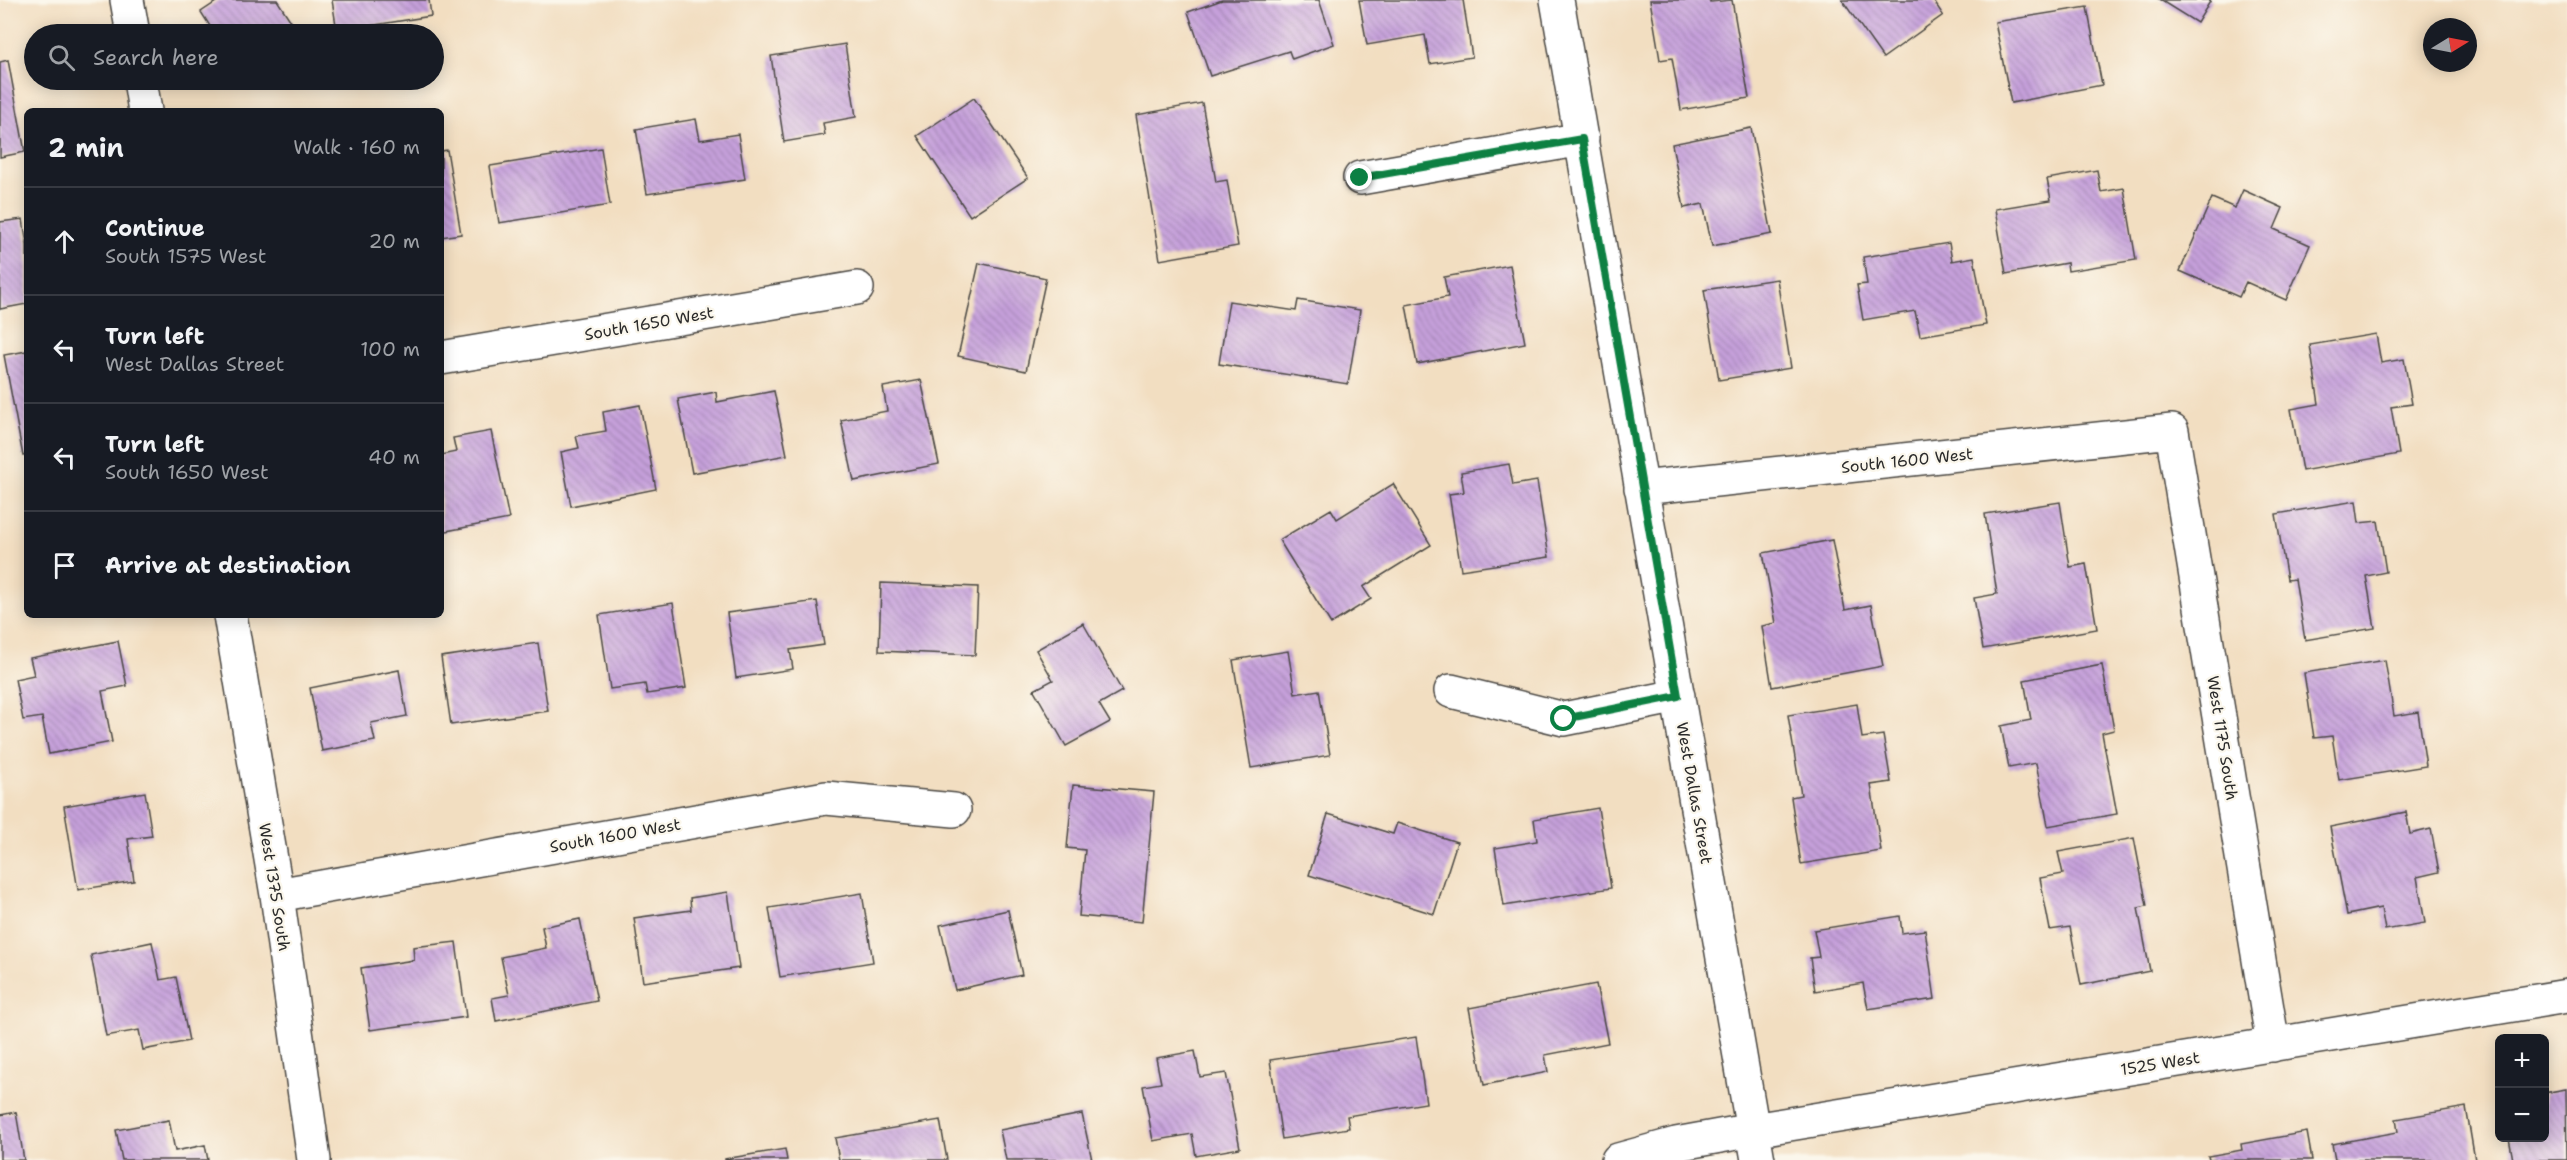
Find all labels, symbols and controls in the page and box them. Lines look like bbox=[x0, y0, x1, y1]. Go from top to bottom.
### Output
north arrow bbox=[2423, 18, 2477, 72]
search box bbox=[24, 24, 444, 90]
icon: search bbox=[45, 41, 78, 74]
text: Search here bbox=[93, 43, 219, 72]
text: 2 min bbox=[48, 130, 124, 165]
text: Walk · 160 m bbox=[293, 134, 420, 160]
route end bbox=[1346, 164, 1372, 190]
text: Continue bbox=[105, 214, 205, 243]
icon: ahead bbox=[48, 225, 81, 258]
text: 20 m bbox=[369, 228, 420, 254]
text: South 1575 West bbox=[105, 243, 267, 269]
street label: South 1650 West bbox=[583, 302, 715, 345]
text: Turn left bbox=[105, 322, 204, 351]
icon: left bbox=[48, 333, 81, 366]
text: 100 m bbox=[360, 336, 420, 362]
text: West Dallas Street bbox=[105, 351, 285, 377]
text: Turn left bbox=[105, 430, 204, 459]
icon: left bbox=[48, 441, 81, 474]
street label: South 1600 West bbox=[1840, 443, 1974, 478]
text: 40 m bbox=[368, 444, 420, 470]
text: South 1650 West bbox=[105, 459, 269, 485]
icon: arrive bbox=[48, 549, 81, 582]
text: Arrive at destination bbox=[105, 551, 351, 580]
street label: West 1175 South bbox=[2202, 674, 2243, 802]
route start bbox=[1550, 705, 1576, 731]
street label: West Dallas Street bbox=[1672, 721, 1717, 866]
street label: South 1600 West bbox=[548, 814, 682, 857]
street label: West 1375 South bbox=[254, 821, 295, 953]
map controls bbox=[2495, 1034, 2549, 1142]
button: + bbox=[2495, 1034, 2549, 1088]
street label: 1525 West bbox=[2119, 1047, 2201, 1080]
button: − bbox=[2495, 1088, 2549, 1142]

